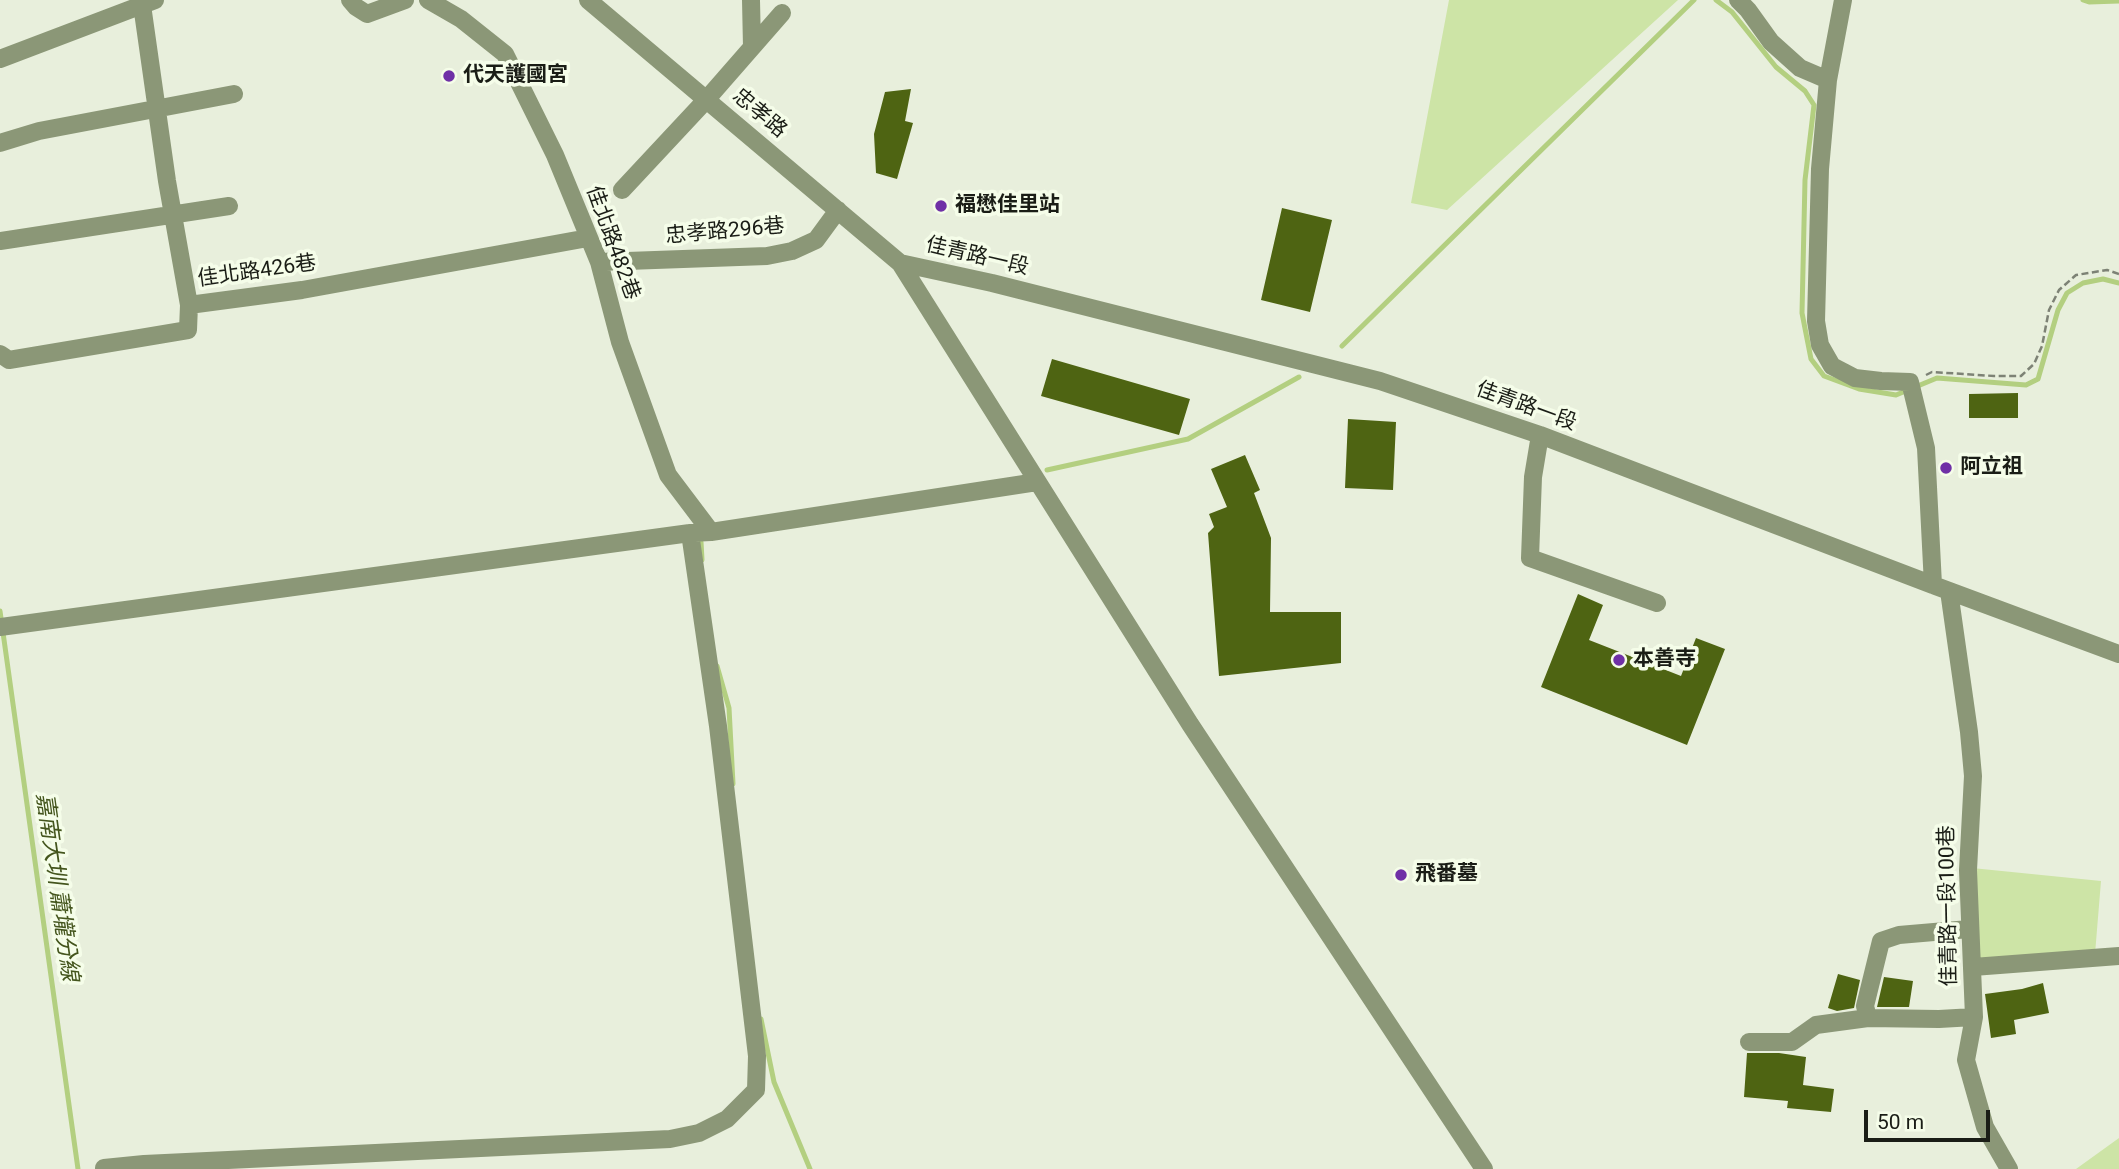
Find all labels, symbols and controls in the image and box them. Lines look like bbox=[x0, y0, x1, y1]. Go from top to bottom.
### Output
place label: 代天護國宮 bbox=[463, 63, 568, 89]
marker: 代天護國宮 bbox=[441, 68, 457, 84]
street label: 忠孝路 bbox=[727, 84, 791, 144]
street label: 佳北路482巷 bbox=[580, 183, 644, 303]
place label: 福懋佳里站 bbox=[955, 193, 1060, 219]
marker: 福懋佳里站 bbox=[933, 198, 949, 214]
street label: 忠孝路296巷 bbox=[664, 214, 786, 250]
street label: 佳青路一段 bbox=[923, 233, 1031, 281]
street label: 佳北路426巷 bbox=[196, 251, 318, 293]
street label: 佳青路一段 bbox=[1472, 377, 1580, 437]
place label: 阿立祖 bbox=[1960, 455, 2023, 481]
marker: 阿立祖 bbox=[1938, 460, 1954, 476]
place label: 本善寺 bbox=[1633, 647, 1696, 673]
marker: 本善寺 bbox=[1611, 652, 1627, 668]
water label: 嘉南大圳 蕭壠分線 bbox=[29, 791, 83, 983]
street label: 佳青路一段100巷 bbox=[1935, 825, 1963, 987]
place label: 飛番墓 bbox=[1415, 862, 1478, 888]
marker: 飛番墓 bbox=[1393, 867, 1409, 883]
scale bar bbox=[1867, 1096, 1993, 1140]
text: 50 m bbox=[1877, 1110, 1924, 1134]

